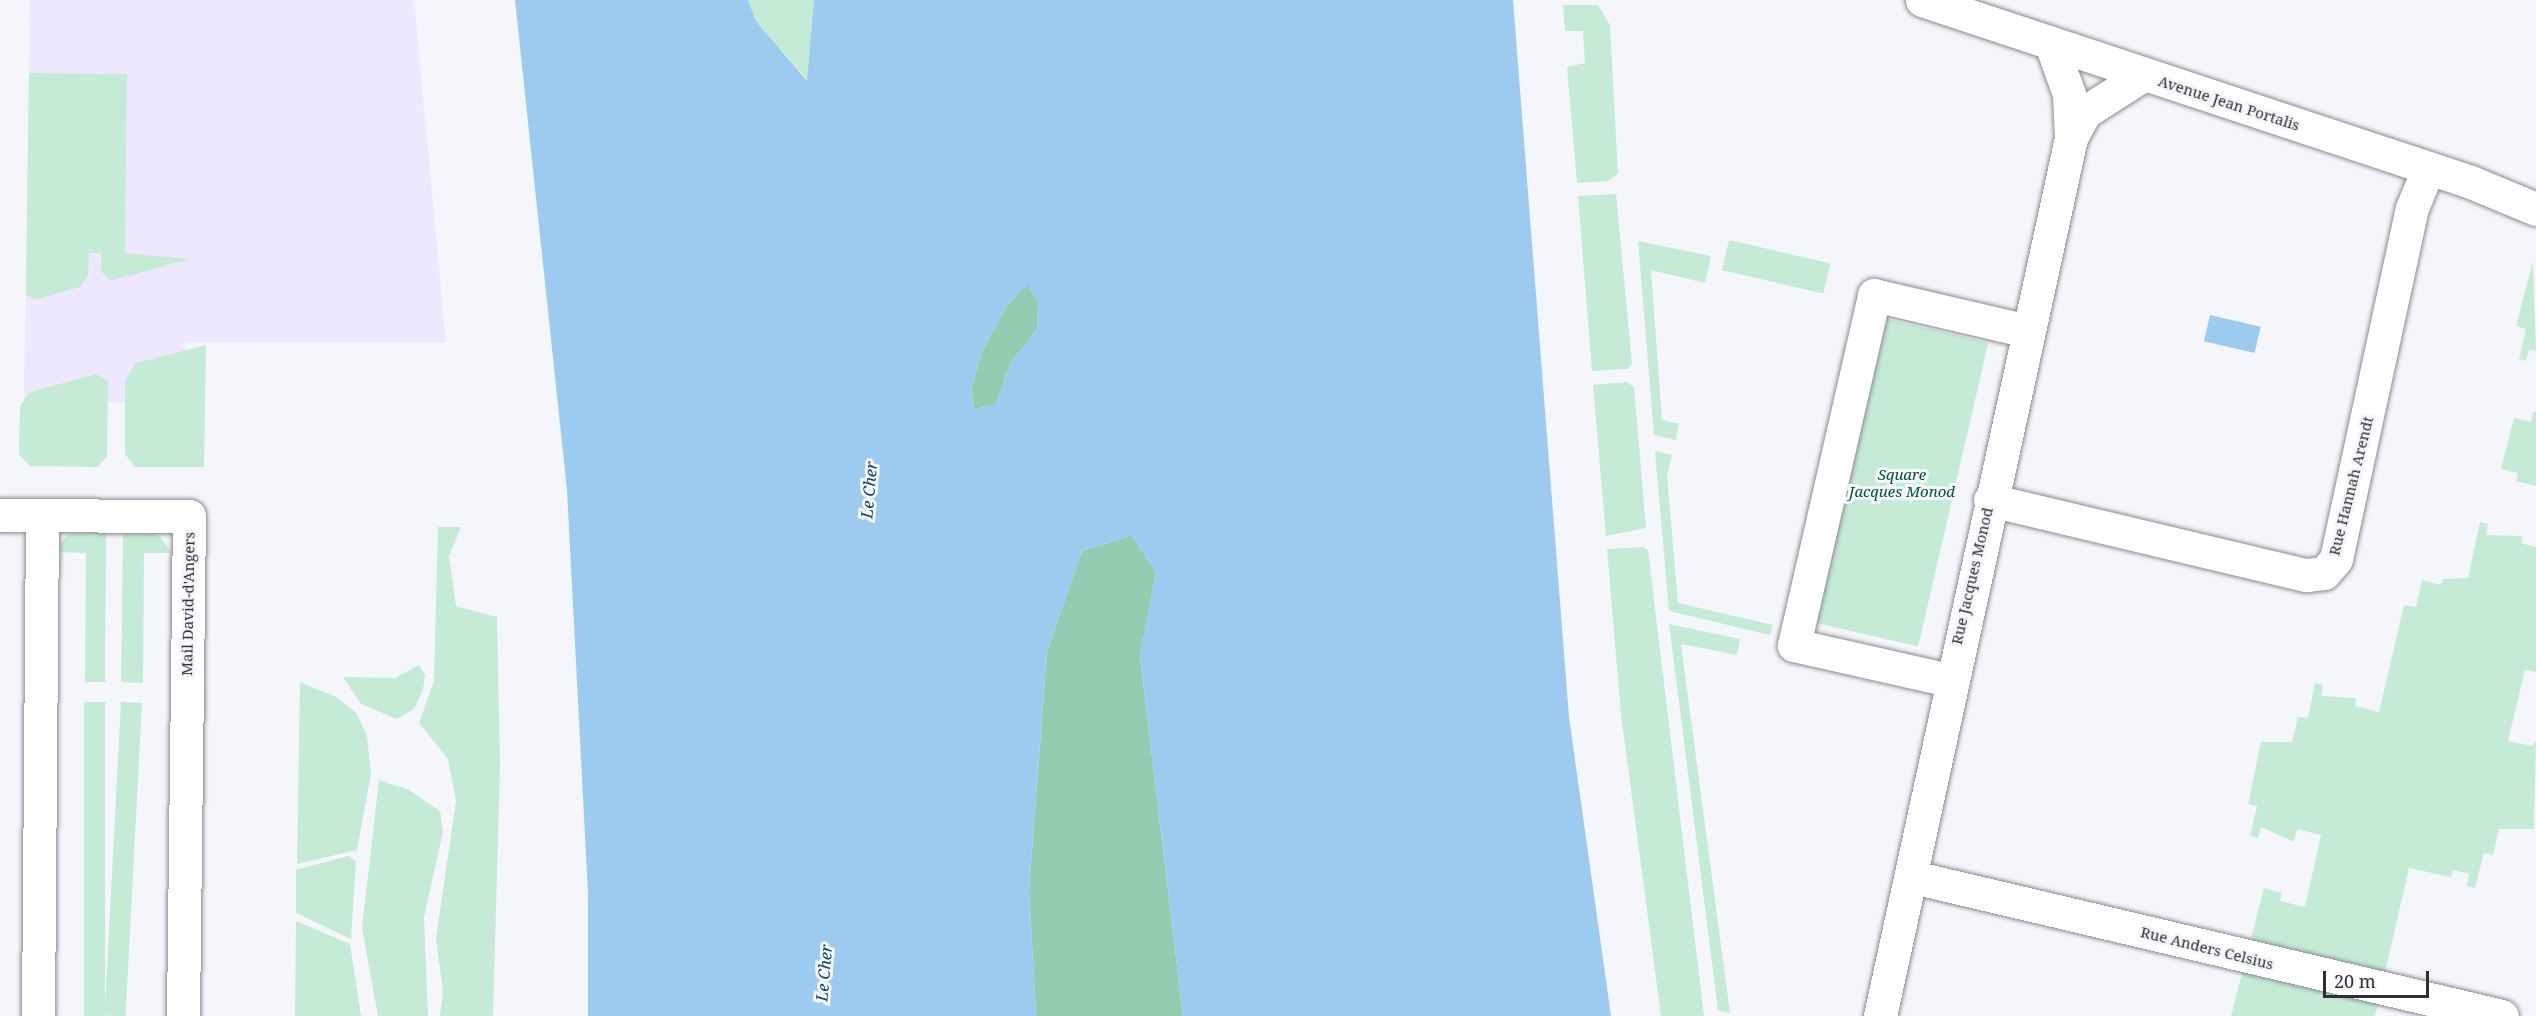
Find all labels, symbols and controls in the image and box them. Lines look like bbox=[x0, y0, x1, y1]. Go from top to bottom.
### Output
street label: Avenue Jean Portalis bbox=[2156, 72, 2302, 134]
street label: Rue Hannah Arendt bbox=[2325, 415, 2377, 557]
water label: Le Cher bbox=[857, 461, 881, 519]
park label: Square Jacques Monod bbox=[1849, 465, 1955, 500]
street label: Rue Jacques Monod bbox=[1947, 506, 1997, 646]
street label: Mail David-d'Angers bbox=[178, 532, 198, 676]
street label: Rue Anders Celsius bbox=[2139, 923, 2275, 973]
water label: Le Cher bbox=[812, 944, 836, 1002]
scale bar bbox=[2326, 959, 2432, 997]
text: 20 m bbox=[2334, 969, 2376, 993]

